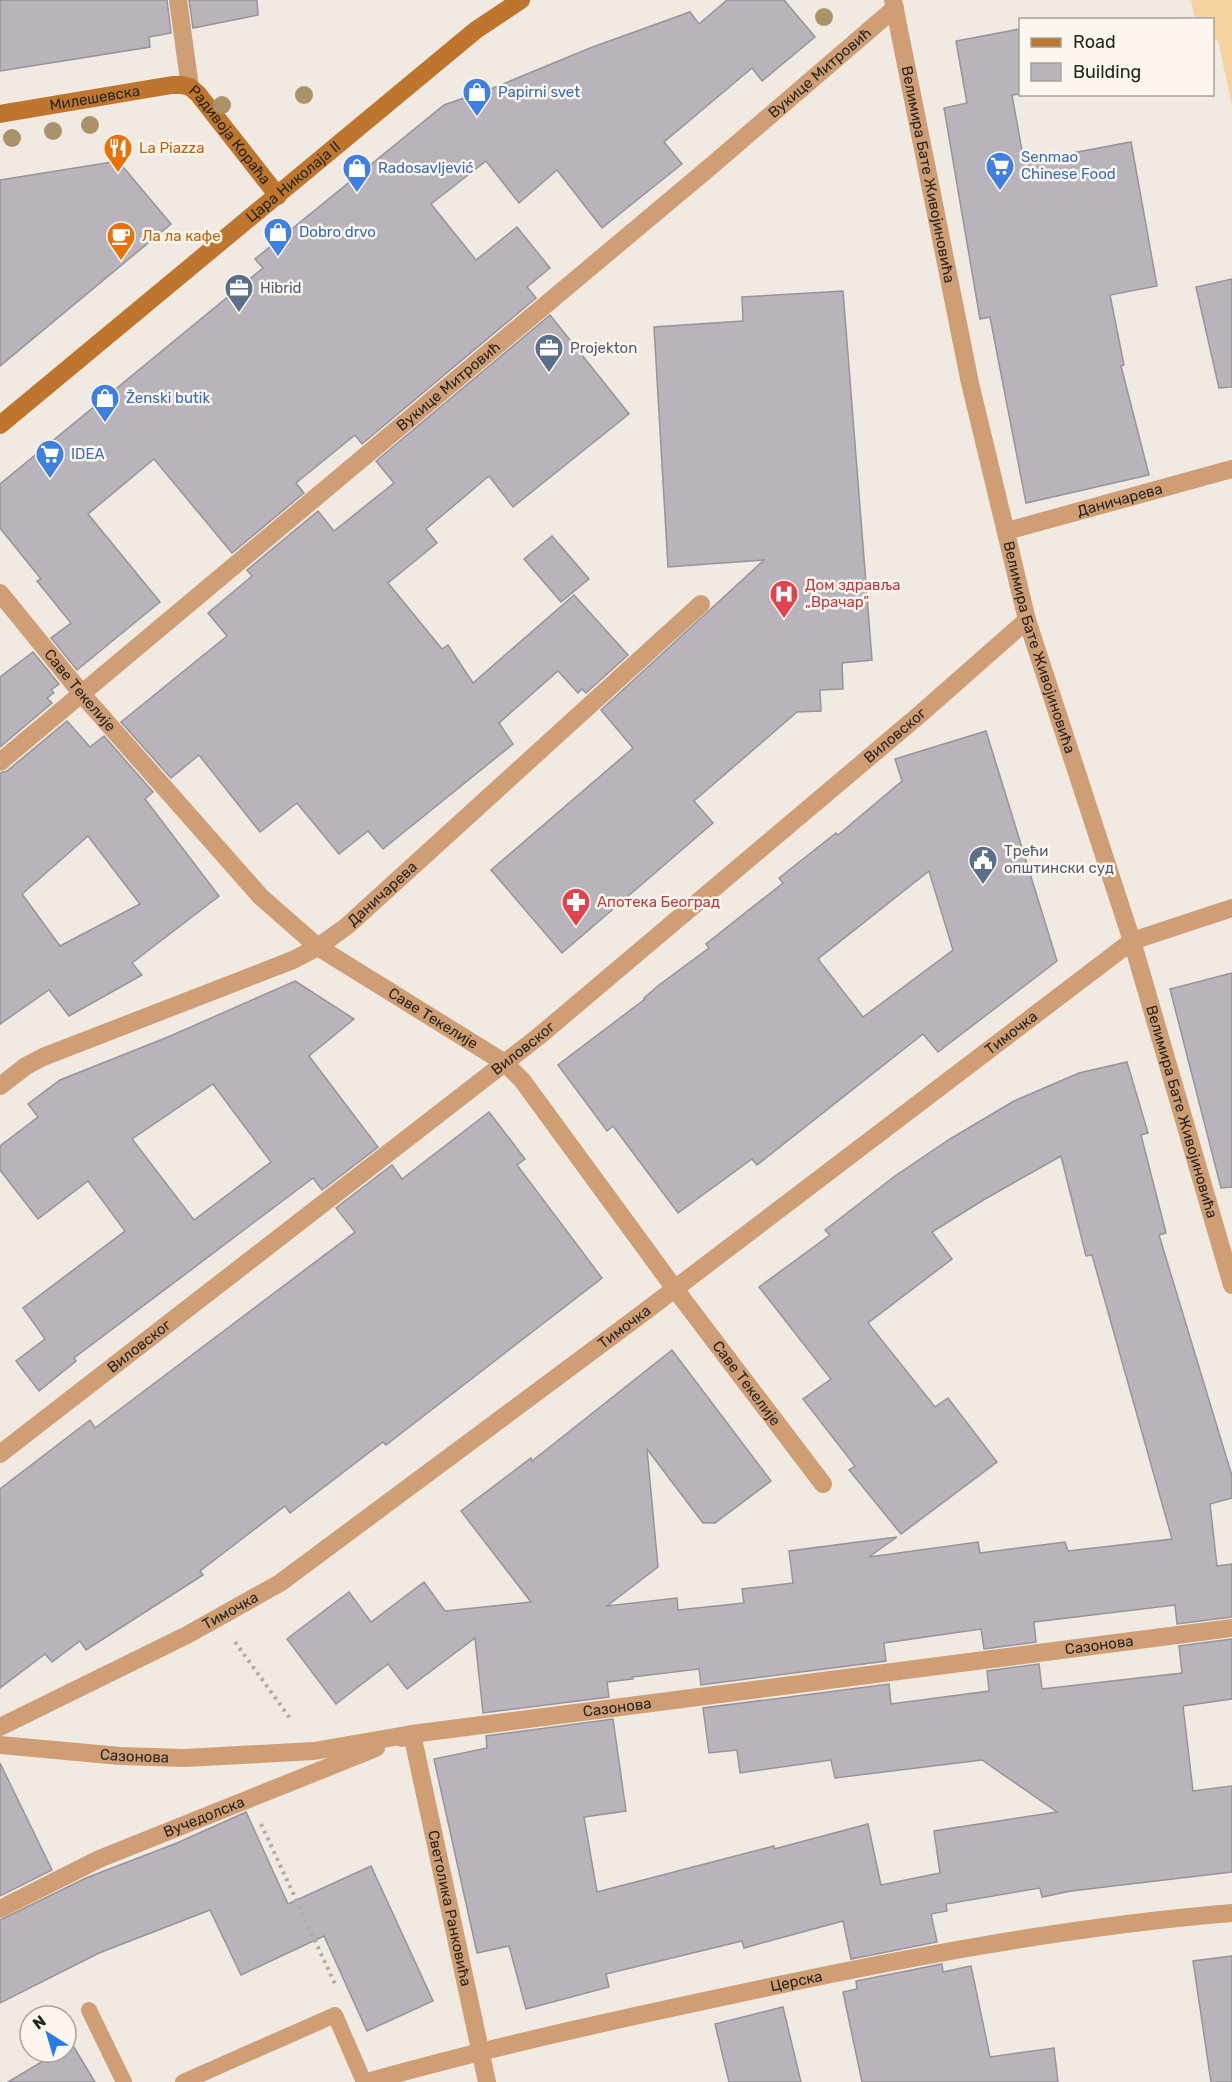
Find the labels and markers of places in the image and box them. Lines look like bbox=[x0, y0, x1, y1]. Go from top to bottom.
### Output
shop icon: Papirni svet bbox=[461, 76, 493, 118]
place label: Papirni svet bbox=[498, 83, 580, 101]
restaurant icon: La Piazza bbox=[102, 132, 134, 174]
place label: La Piazza bbox=[139, 139, 205, 157]
place label: Senmao Chinese Food bbox=[1021, 148, 1116, 183]
supermarket icon: Senmao Chinese Food bbox=[984, 150, 1016, 192]
shop icon: Radosavljević bbox=[341, 152, 373, 194]
place label: Radosavljević bbox=[378, 159, 474, 177]
shop icon: Dobro drvo bbox=[262, 216, 294, 258]
cafe icon: Ла ла кафе bbox=[105, 220, 137, 262]
place label: Dobro drvo bbox=[299, 223, 376, 241]
place label: Ла ла кафе bbox=[142, 227, 221, 245]
office icon: Hibrid bbox=[223, 272, 255, 314]
place label: Hibrid bbox=[260, 279, 302, 297]
office icon: Projekton bbox=[533, 332, 565, 374]
place label: Projekton bbox=[570, 339, 637, 357]
shop icon: Ženski butik bbox=[89, 382, 121, 424]
place label: Ženski butik bbox=[126, 389, 210, 407]
supermarket icon: IDEA bbox=[34, 438, 66, 480]
place label: IDEA bbox=[71, 445, 105, 463]
place label: Дом здравља „Врачар” bbox=[805, 576, 900, 611]
hospital icon: Дом здравља „Врачар” bbox=[768, 578, 800, 620]
place label: Трећи општински суд bbox=[1004, 842, 1114, 877]
public building icon: Трећи општински суд bbox=[967, 844, 999, 886]
pharmacy icon: Апотека Београд bbox=[560, 886, 592, 928]
place label: Апотека Београд bbox=[597, 893, 720, 911]

